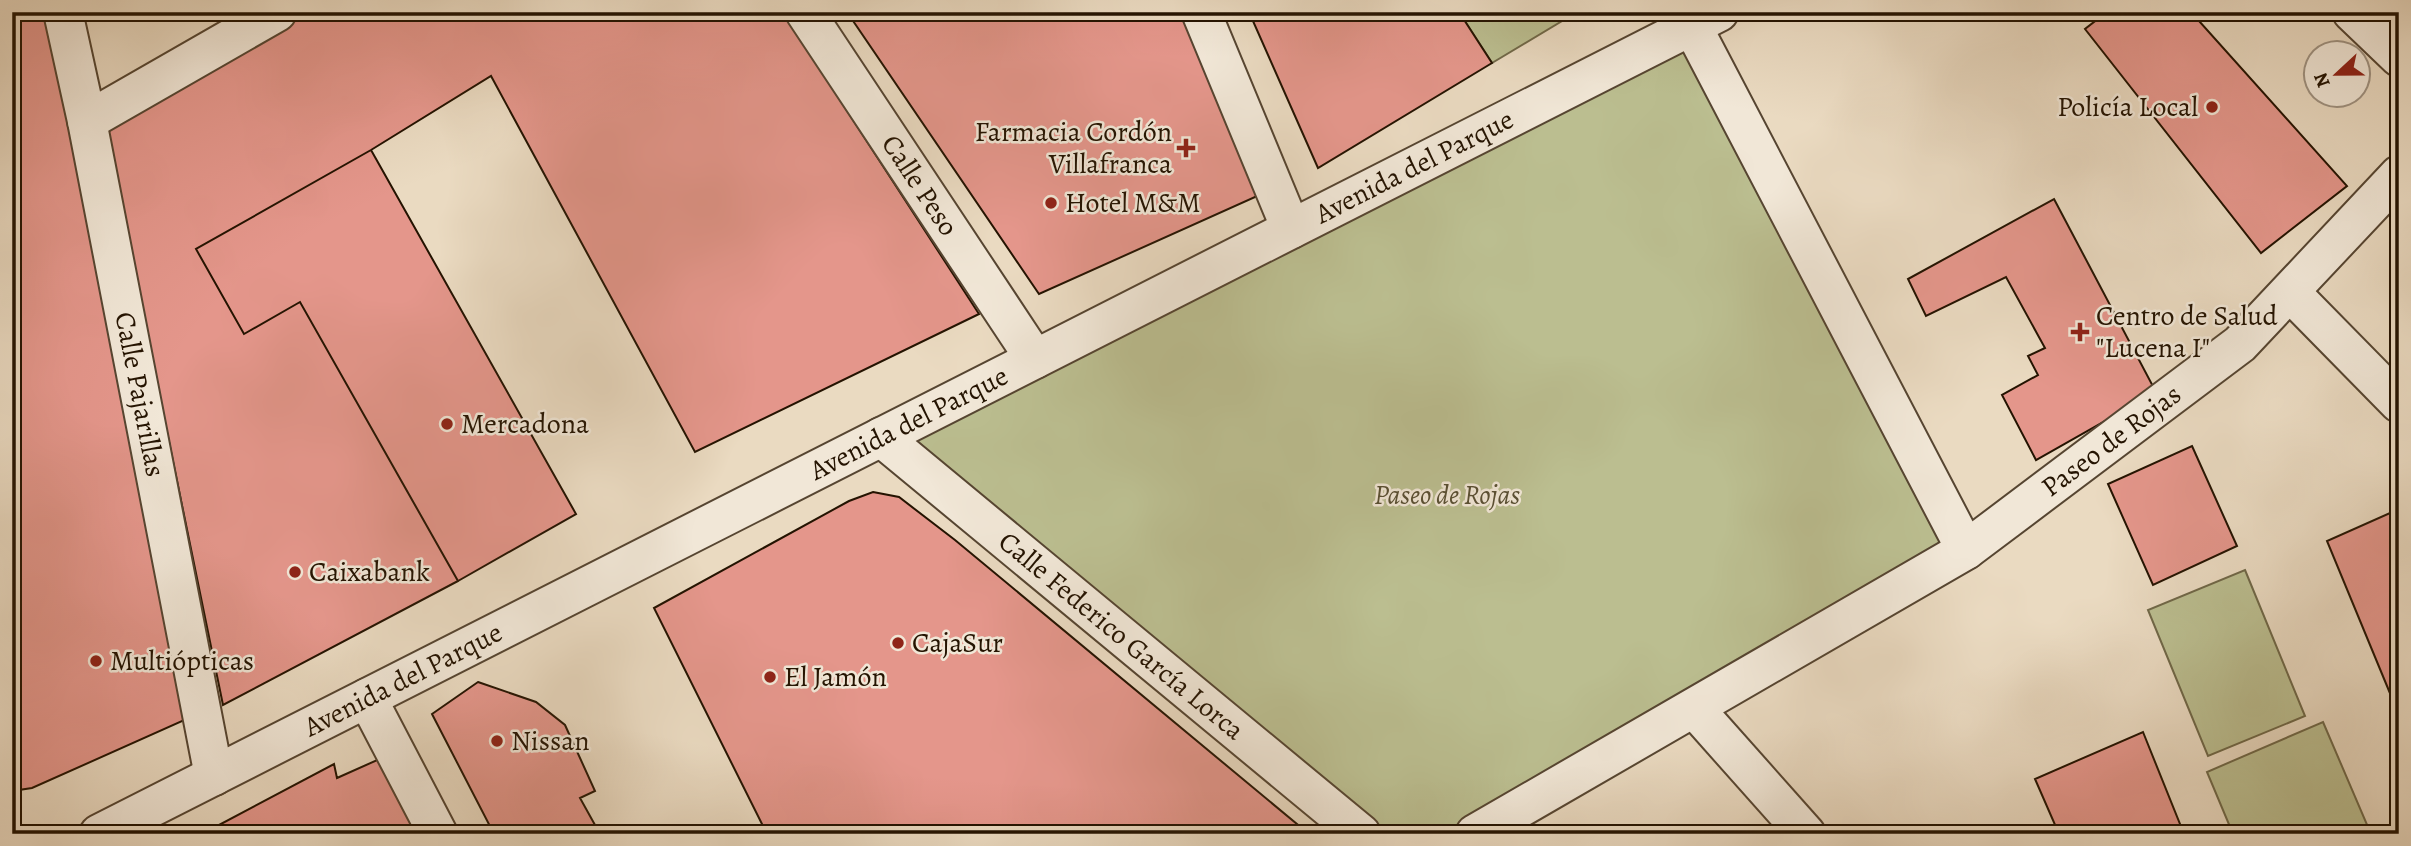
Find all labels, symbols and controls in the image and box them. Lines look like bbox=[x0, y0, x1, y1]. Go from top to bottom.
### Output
north arrow bbox=[2302, 38, 2372, 108]
text: N bbox=[2307, 69, 2337, 91]
place label: Policía Local bbox=[2057, 88, 2198, 126]
marker: Policía Local bbox=[2204, 99, 2220, 115]
street label: Avenida del Parque bbox=[1308, 100, 1520, 233]
place label: Farmacia Cordón Villafranca bbox=[975, 113, 1172, 183]
street label: Calle Peso bbox=[873, 127, 967, 244]
marker: Farmacia Cordón Villafranca bbox=[1178, 140, 1194, 156]
place label: Hotel M&M bbox=[1065, 184, 1201, 222]
marker: Hotel M&M bbox=[1043, 195, 1059, 211]
place label: Centro de Salud "Lucena I" bbox=[2096, 297, 2278, 367]
street label: Calle Pajarillas bbox=[105, 309, 175, 480]
marker: Centro de Salud "Lucena I" bbox=[2070, 322, 2090, 342]
street label: Avenida del Parque bbox=[802, 357, 1014, 490]
street label: Paseo de Rojas bbox=[2034, 376, 2189, 506]
place label: Mercadona bbox=[461, 405, 589, 443]
marker: Mercadona bbox=[439, 416, 455, 432]
park label: Paseo de Rojas bbox=[1374, 476, 1521, 514]
street label: Calle Federico García Lorca bbox=[990, 523, 1252, 749]
place label: Caixabank bbox=[309, 553, 430, 591]
marker: Caixabank bbox=[287, 564, 303, 580]
street label: Avenida del Parque bbox=[296, 613, 509, 746]
place label: CajaSur bbox=[912, 624, 1003, 662]
marker: CajaSur bbox=[890, 635, 906, 651]
place label: Multiópticas bbox=[110, 642, 254, 680]
marker: Multiópticas bbox=[88, 653, 104, 669]
place label: El Jamón bbox=[784, 658, 887, 696]
marker: El Jamón bbox=[762, 669, 778, 685]
place label: Nissan bbox=[511, 722, 590, 760]
marker: Nissan bbox=[489, 733, 505, 749]

